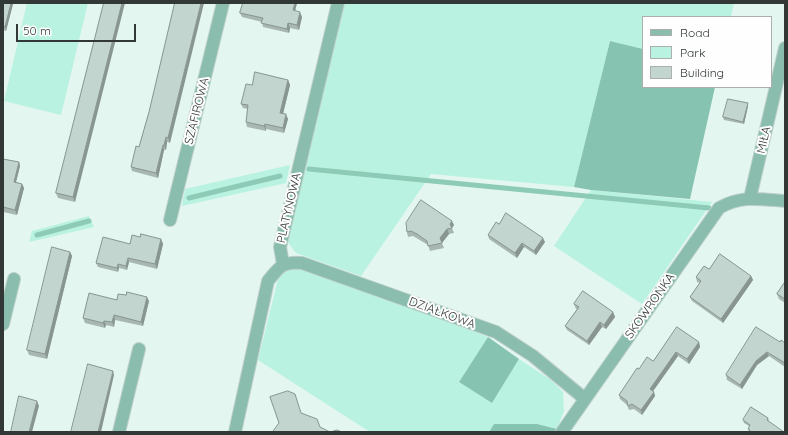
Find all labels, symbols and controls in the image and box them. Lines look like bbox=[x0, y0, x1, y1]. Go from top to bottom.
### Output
scale bar bbox=[18, 16, 138, 42]
legend bbox=[642, 16, 772, 88]
text: 50 m bbox=[23, 23, 51, 38]
text: Road bbox=[680, 25, 710, 40]
text: Park bbox=[680, 45, 705, 60]
text: Building bbox=[680, 65, 724, 80]
street label: SZAFIROWA bbox=[182, 76, 212, 146]
street label: MIŁA bbox=[754, 125, 774, 155]
street label: PLATYNOWA bbox=[274, 171, 304, 245]
street label: SKOWRONKA bbox=[622, 270, 678, 342]
street label: DZIAŁKOWA bbox=[407, 294, 477, 332]

